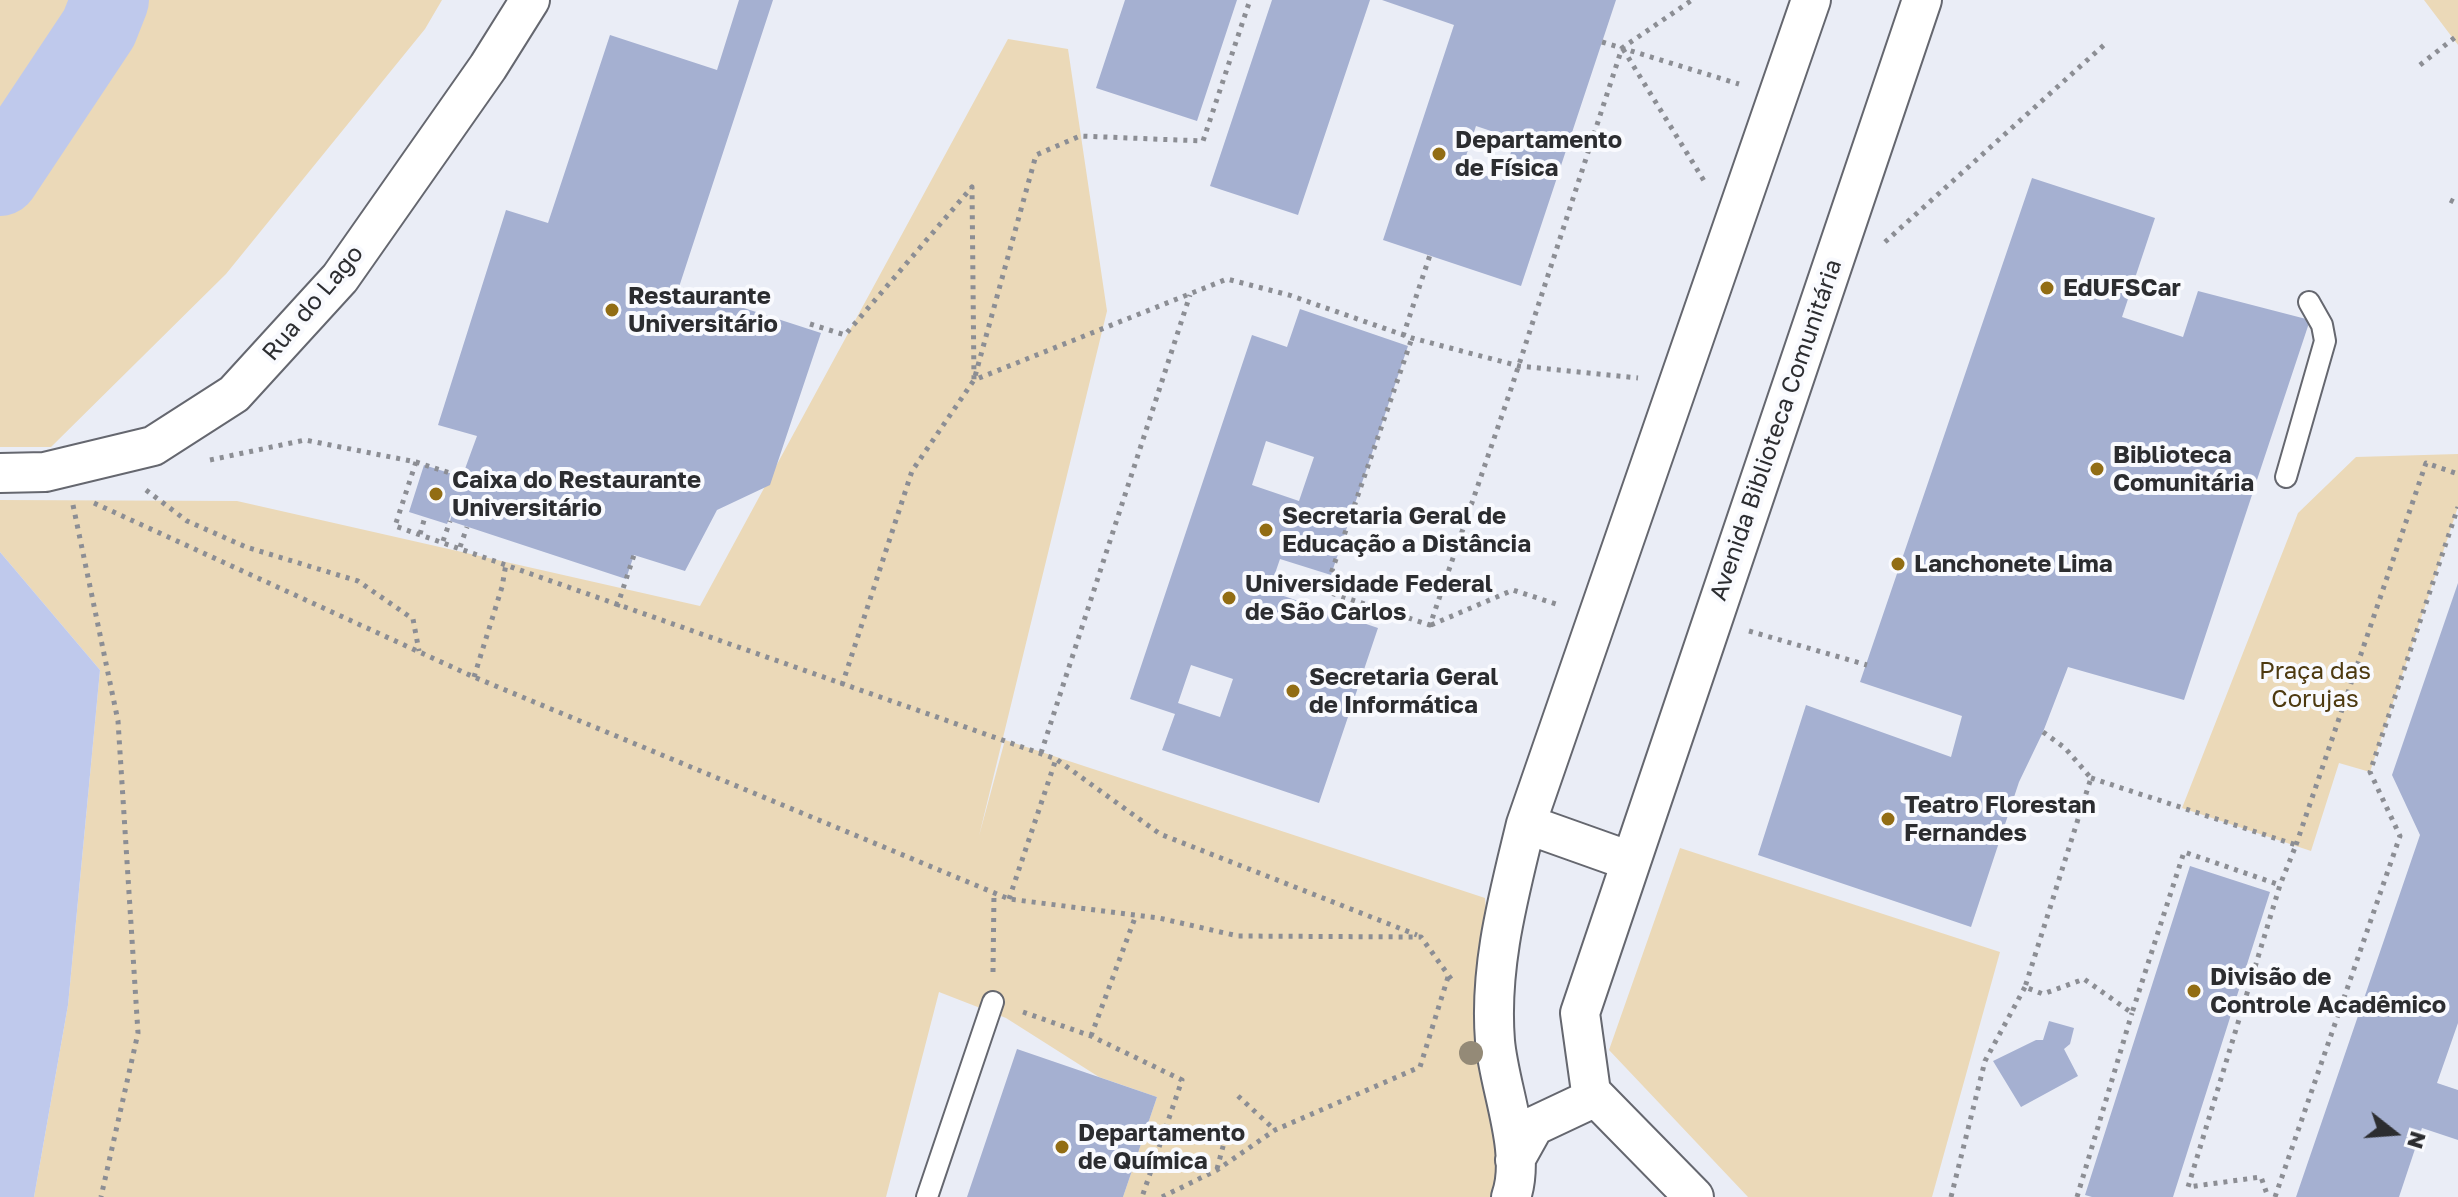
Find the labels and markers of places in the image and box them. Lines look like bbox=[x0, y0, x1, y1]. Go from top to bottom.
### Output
place label: Departamento de Física bbox=[1455, 126, 1622, 182]
marker: Departamento de Física bbox=[1430, 145, 1448, 163]
place label: EdUFSCar bbox=[2063, 274, 2181, 302]
marker: EdUFSCar bbox=[2038, 279, 2056, 297]
place label: Restaurante Universitário bbox=[628, 282, 778, 338]
marker: Restaurante Universitário bbox=[603, 301, 621, 319]
place label: Biblioteca Comunitária bbox=[2113, 441, 2254, 497]
marker: Biblioteca Comunitária bbox=[2088, 460, 2106, 478]
place label: Caixa do Restaurante Universitário bbox=[452, 466, 701, 522]
marker: Caixa do Restaurante Universitário bbox=[427, 485, 445, 503]
place label: Secretaria Geral de Educação a Distância bbox=[1282, 502, 1531, 558]
marker: Secretaria Geral de Educação a Distância bbox=[1257, 521, 1275, 539]
place label: Lanchonete Lima bbox=[1914, 550, 2113, 578]
marker: Lanchonete Lima bbox=[1889, 555, 1907, 573]
place label: Universidade Federal de São Carlos bbox=[1245, 570, 1493, 626]
marker: Universidade Federal de São Carlos bbox=[1220, 589, 1238, 607]
place label: Secretaria Geral de Informática bbox=[1309, 663, 1498, 719]
marker: Secretaria Geral de Informática bbox=[1284, 682, 1302, 700]
place label: Teatro Florestan Fernandes bbox=[1904, 791, 2096, 847]
marker: Teatro Florestan Fernandes bbox=[1879, 810, 1897, 828]
place label: Divisão de Controle Acadêmico bbox=[2210, 963, 2446, 1019]
marker: Divisão de Controle Acadêmico bbox=[2185, 982, 2203, 1000]
place label: Departamento de Química bbox=[1078, 1119, 1245, 1175]
marker: Departamento de Química bbox=[1053, 1138, 1071, 1156]

